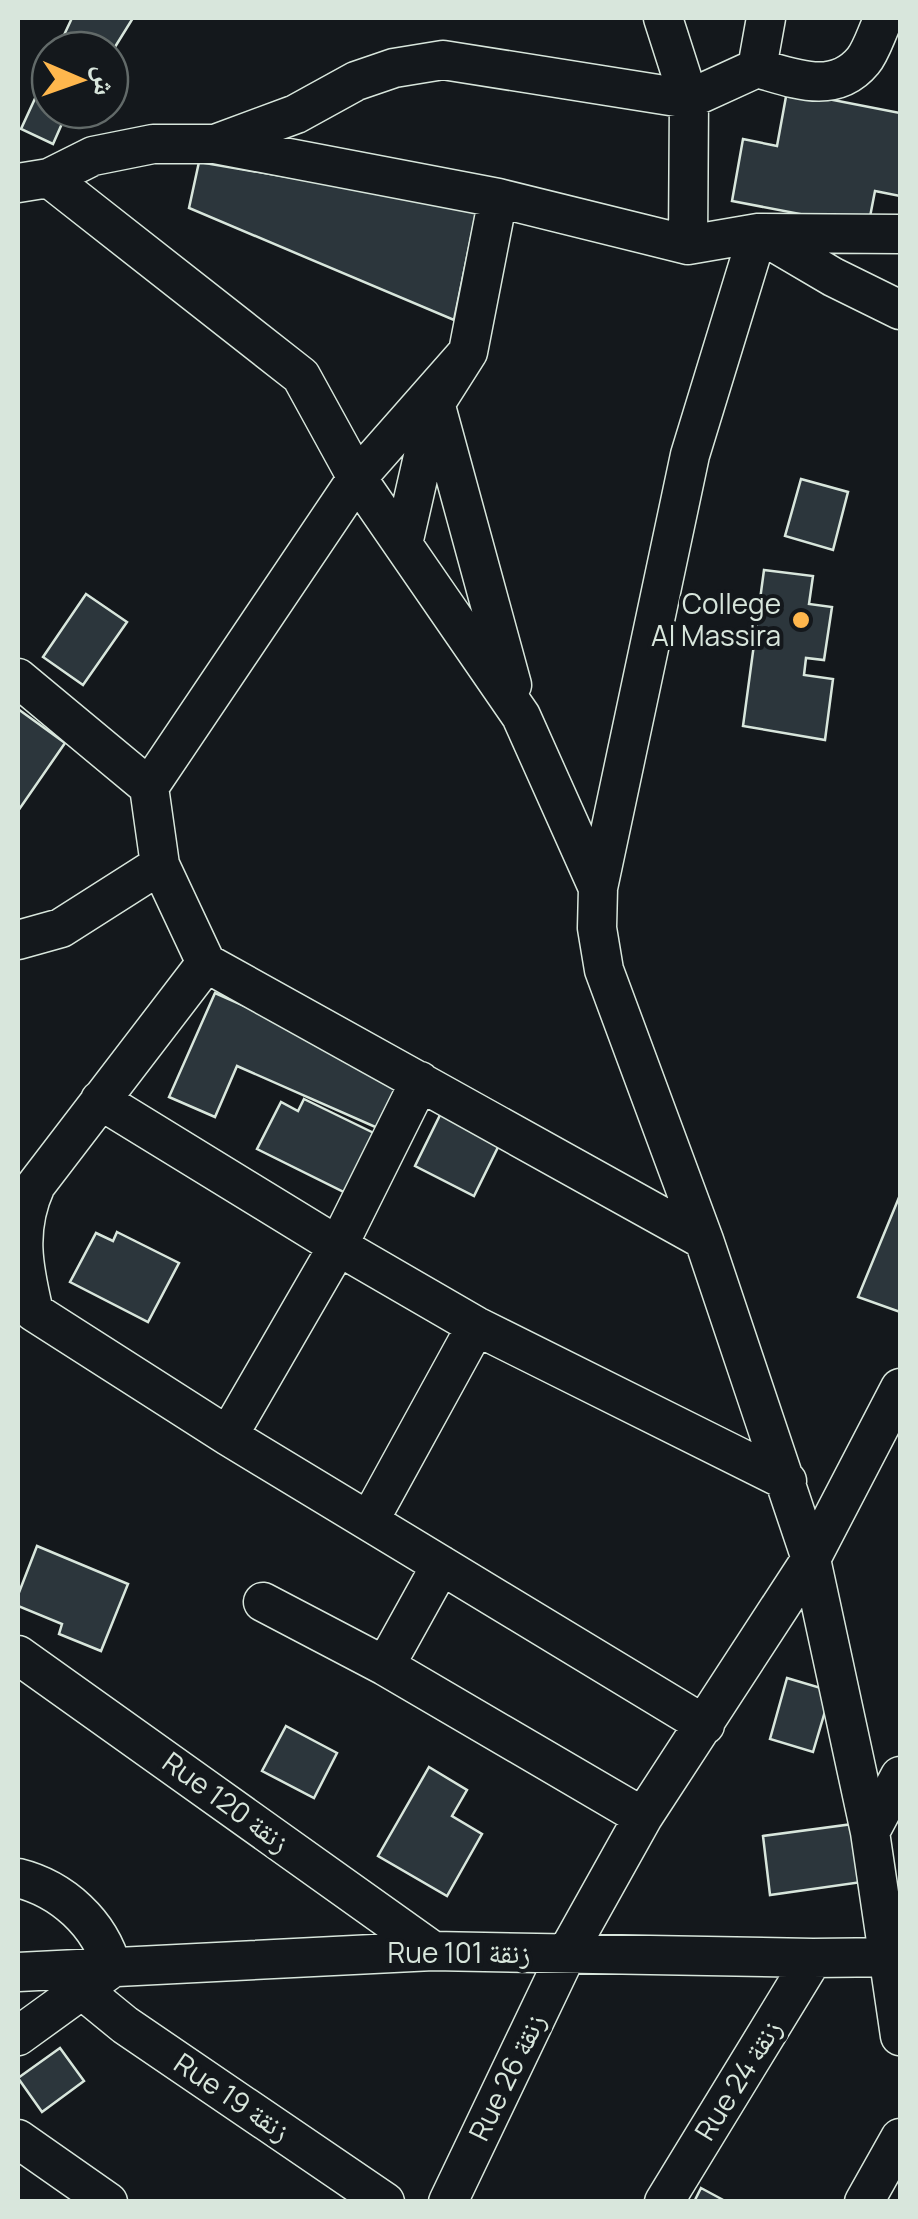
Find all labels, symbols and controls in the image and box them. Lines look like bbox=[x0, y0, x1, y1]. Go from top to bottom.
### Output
north arrow bbox=[30, 30, 130, 130]
text: ش bbox=[86, 65, 125, 96]
place label: College Al Massira bbox=[651, 584, 781, 654]
marker: College Al Massira bbox=[790, 609, 812, 631]
street label: Rue 120 زنقة bbox=[156, 1742, 298, 1860]
street label: Rue 101 زنقة bbox=[388, 1933, 530, 1971]
street label: Rue 26 زنقة bbox=[459, 2007, 553, 2147]
street label: Rue 24 زنقة bbox=[685, 2012, 789, 2147]
street label: Rue 19 زنقة bbox=[167, 2043, 298, 2149]

